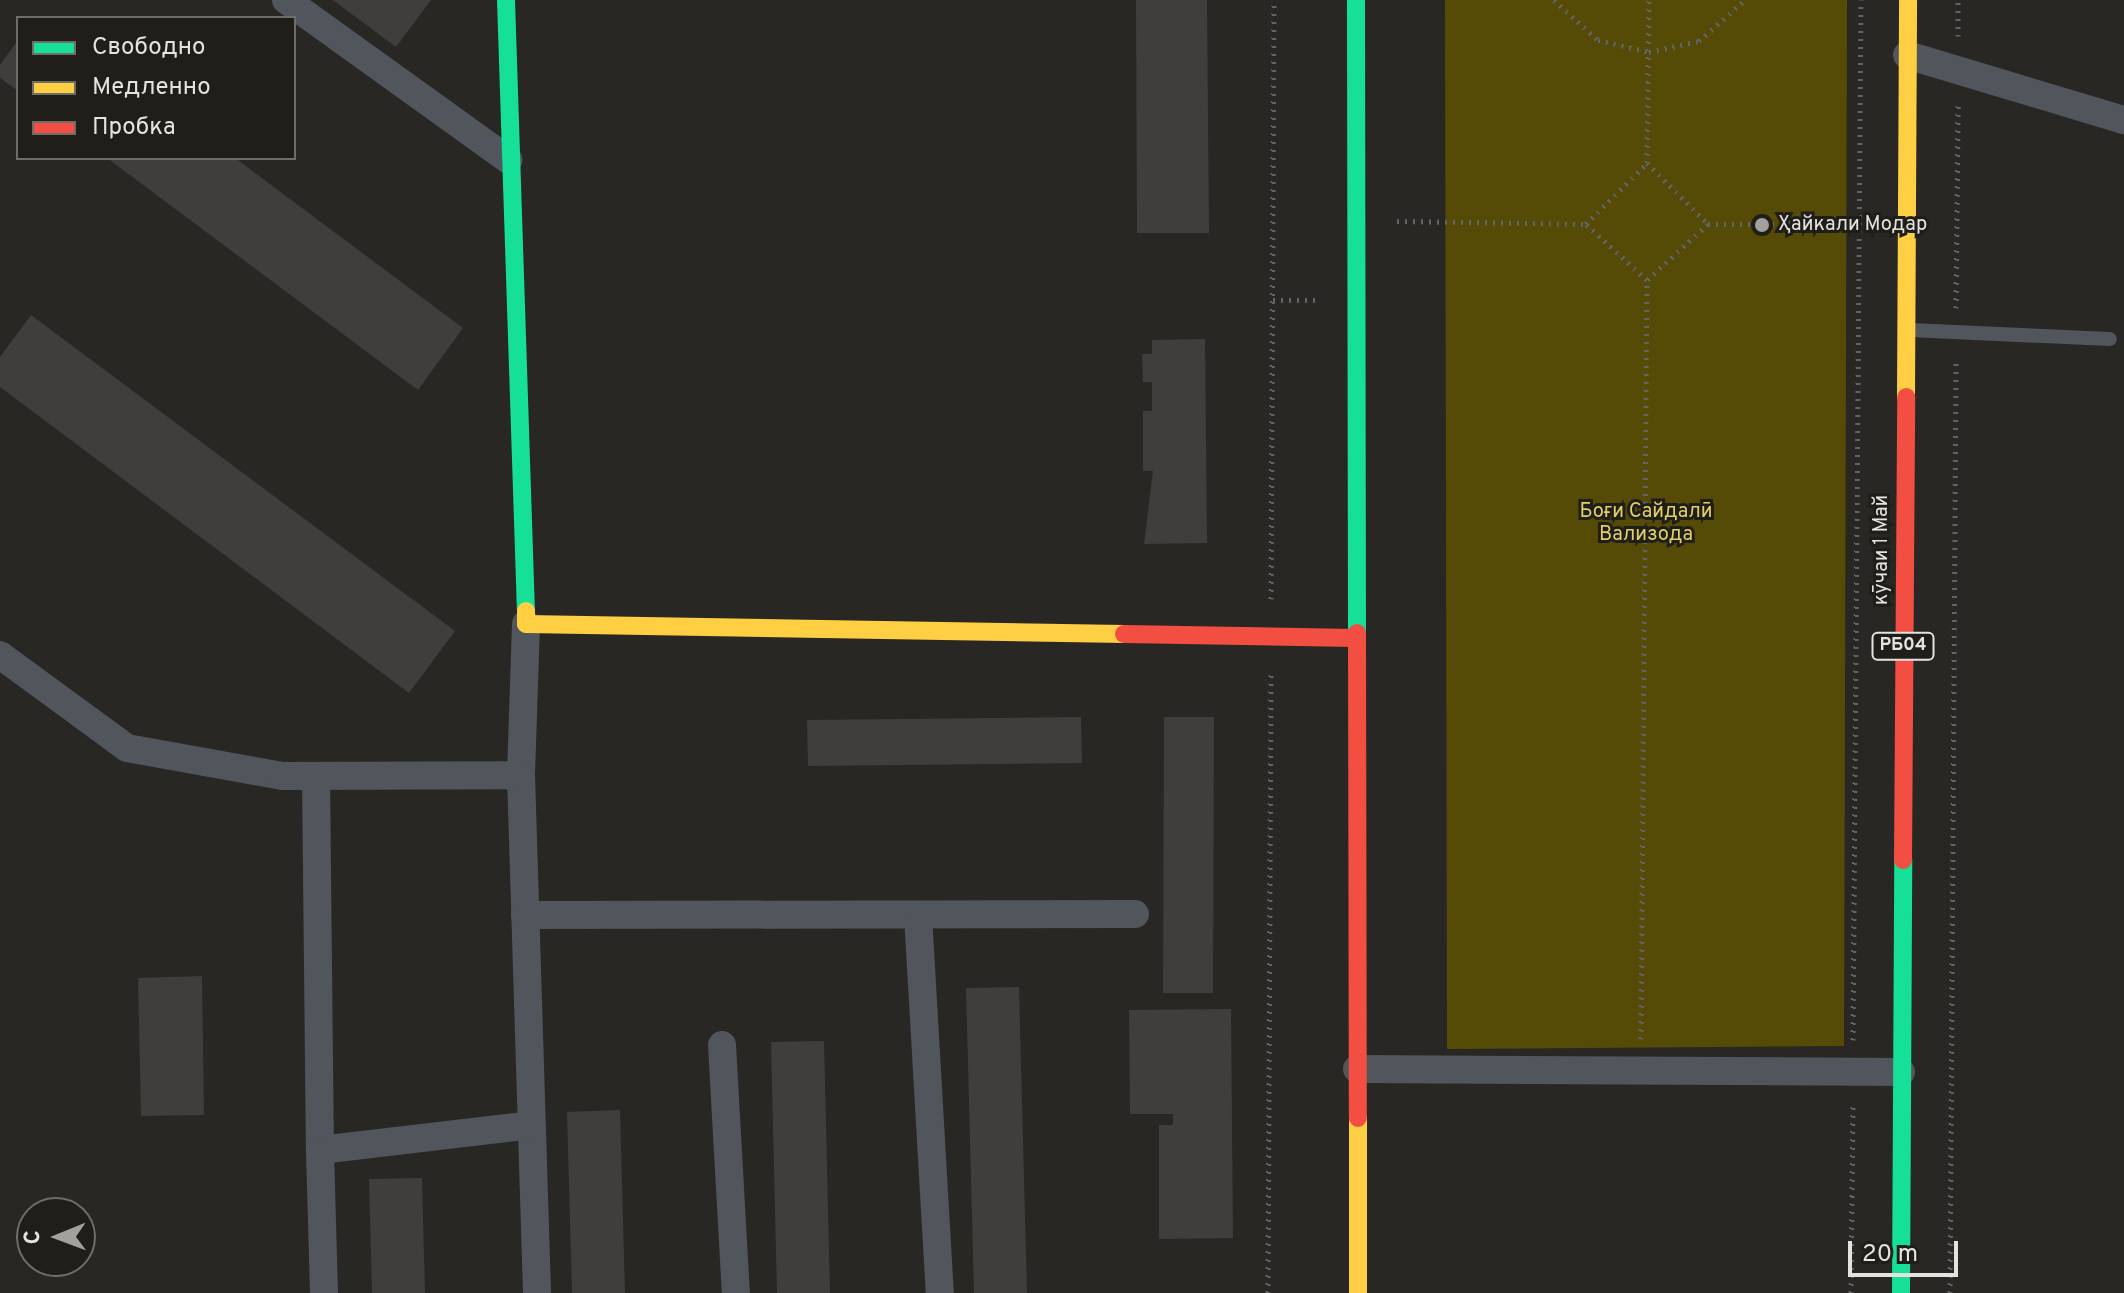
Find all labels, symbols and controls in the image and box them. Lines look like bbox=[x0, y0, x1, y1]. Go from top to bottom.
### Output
legend bbox=[16, 16, 296, 160]
text: Свободно bbox=[92, 33, 205, 63]
text: Медленно bbox=[92, 73, 211, 103]
text: Пробка bbox=[92, 113, 176, 143]
place label: Ҳайкали Модар bbox=[1778, 213, 1927, 237]
marker: Ҳайкали Модар bbox=[1753, 216, 1771, 234]
street label: кӯчаи 1 Май bbox=[1870, 495, 1894, 605]
park label: Боғи Сайдалӣ Вализода bbox=[1579, 500, 1713, 547]
road number: РБ04 bbox=[1871, 632, 1935, 660]
north arrow bbox=[16, 1197, 96, 1277]
scale bar bbox=[1852, 1225, 1962, 1275]
text: С bbox=[20, 1230, 47, 1245]
text: 20 m bbox=[1862, 1240, 1918, 1270]

